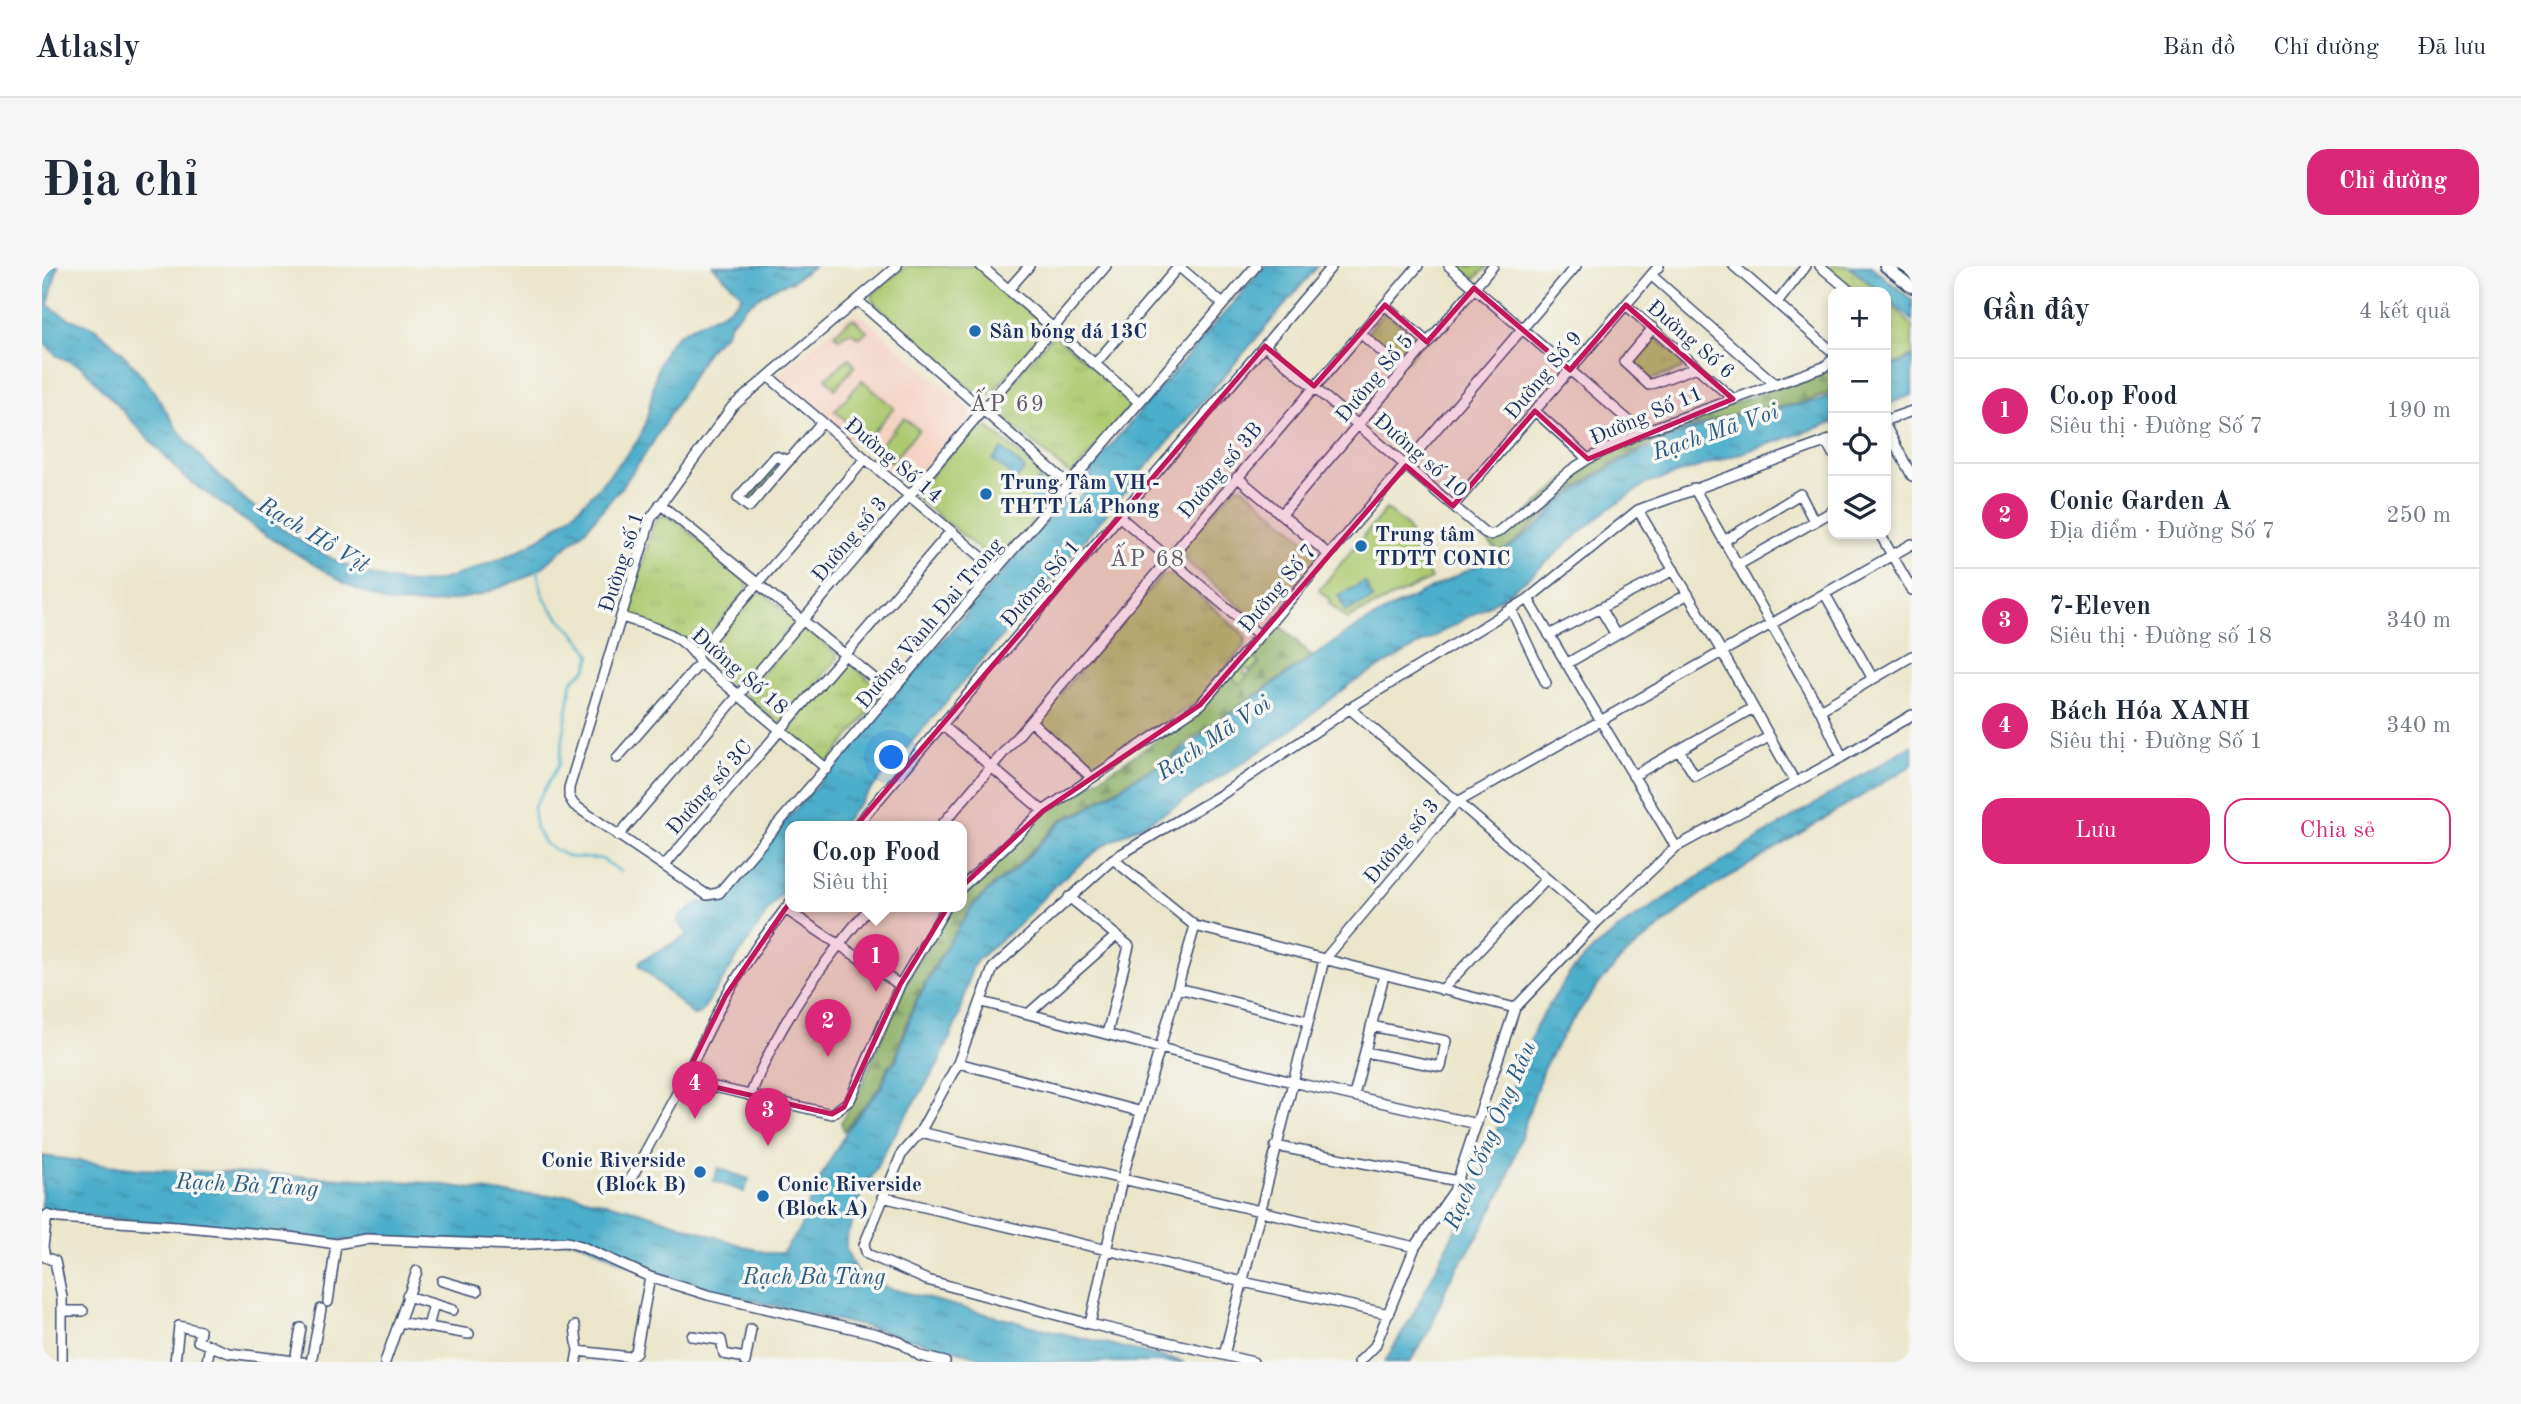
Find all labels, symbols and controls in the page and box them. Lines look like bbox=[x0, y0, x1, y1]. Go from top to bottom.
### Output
text: Atlasly bbox=[35, 32, 140, 65]
text: Bản đồ bbox=[2163, 36, 2235, 60]
text: Chỉ đường bbox=[2273, 36, 2379, 60]
text: Đã lưu bbox=[2417, 36, 2486, 60]
button: Chỉ đường bbox=[2307, 149, 2479, 215]
text: Địa chỉ bbox=[42, 158, 199, 207]
map controls bbox=[1828, 287, 1891, 539]
button: + bbox=[1828, 287, 1891, 350]
street label: Đường Số 6 bbox=[1642, 296, 1738, 383]
text: Gần đây bbox=[1982, 296, 2090, 326]
text: 4 kết quả bbox=[2359, 300, 2451, 323]
place label: Sân bóng đá 13C bbox=[989, 322, 1147, 343]
marker: Sân bóng đá 13C bbox=[967, 323, 983, 339]
street label: Đường Số 9 bbox=[1501, 327, 1587, 424]
street label: Đường Số 5 bbox=[1332, 330, 1418, 427]
button: − bbox=[1828, 350, 1891, 413]
street label: Đường Số 11 bbox=[1587, 382, 1706, 449]
text: Co.op Food bbox=[2049, 384, 2178, 410]
district label: ẤP 69 bbox=[970, 387, 1046, 416]
text: 1 bbox=[1998, 399, 2012, 422]
text: 190 m bbox=[2386, 399, 2451, 422]
water label: Rạch Mã Voi bbox=[1648, 400, 1782, 465]
street label: Đường số 10 bbox=[1369, 409, 1471, 502]
button: locate bbox=[1828, 413, 1891, 476]
street label: Đường Số 14 bbox=[840, 414, 946, 508]
text: Siêu thị · Đường Số 7 bbox=[2049, 415, 2263, 438]
street label: Đường số 3B bbox=[1174, 418, 1267, 523]
place label: Trung Tâm VH - THTT Lá Phong bbox=[1000, 473, 1160, 518]
button: layers bbox=[1828, 476, 1891, 539]
marker: Trung Tâm VH - THTT Lá Phong bbox=[978, 486, 994, 502]
text: Conic Garden A bbox=[2049, 489, 2232, 515]
water label: Rạch Hồ Vịt bbox=[253, 491, 374, 578]
street label: Đường số 3 bbox=[808, 493, 892, 587]
text: 2 bbox=[1998, 504, 2012, 527]
text: 250 m bbox=[2386, 504, 2451, 527]
street label: Đường số 1 bbox=[595, 509, 648, 615]
text: Địa điểm · Đường Số 7 bbox=[2049, 520, 2275, 543]
place label: Trung tâm TDTT CONIC bbox=[1375, 525, 1510, 570]
street label: Đường Vành Đai Trong bbox=[853, 534, 1008, 713]
street label: Đường Số 1 bbox=[997, 536, 1084, 632]
marker: Trung tâm TDTT CONIC bbox=[1353, 538, 1369, 554]
street label: Đường Số 7 bbox=[1235, 540, 1321, 637]
district label: ẤP 68 bbox=[1110, 542, 1186, 571]
text: 7-Eleven bbox=[2049, 594, 2151, 620]
text: 3 bbox=[1998, 609, 2012, 632]
text: 340 m bbox=[2386, 609, 2451, 632]
street label: Đường Số 18 bbox=[687, 624, 792, 719]
text: Siêu thị · Đường số 18 bbox=[2049, 625, 2272, 648]
water label: Rạch Mã Voi bbox=[1152, 692, 1275, 785]
text: Bách Hóa XANH bbox=[2049, 699, 2250, 725]
text: 4 bbox=[1998, 714, 2012, 737]
text: 340 m bbox=[2386, 714, 2451, 737]
text: Siêu thị · Đường Số 1 bbox=[2049, 730, 2263, 753]
street label: Đường số 3C bbox=[663, 736, 757, 839]
your location bbox=[874, 740, 908, 774]
street label: Đường số 3 bbox=[1360, 795, 1444, 889]
button: Lưu bbox=[1982, 798, 2210, 864]
button: Chia sẻ bbox=[2224, 798, 2451, 864]
popup bbox=[785, 821, 967, 912]
text: Co.op Food bbox=[812, 840, 940, 866]
text: Siêu thị bbox=[812, 871, 888, 894]
pin: 1 bbox=[853, 934, 899, 992]
pin: 2 bbox=[805, 999, 851, 1057]
water label: Rạch Cống Ông Râu bbox=[1435, 1036, 1541, 1235]
pin: 4 bbox=[672, 1061, 718, 1119]
pin: 3 bbox=[745, 1088, 791, 1146]
place label: Conic Riverside (Block B) bbox=[541, 1151, 686, 1196]
marker: Conic Riverside (Block B) bbox=[692, 1164, 708, 1180]
water label: Rạch Bà Tàng bbox=[174, 1170, 319, 1202]
place label: Conic Riverside (Block A) bbox=[777, 1175, 922, 1220]
marker: Conic Riverside (Block A) bbox=[755, 1188, 771, 1204]
water label: Rạch Bà Tàng bbox=[741, 1266, 886, 1290]

